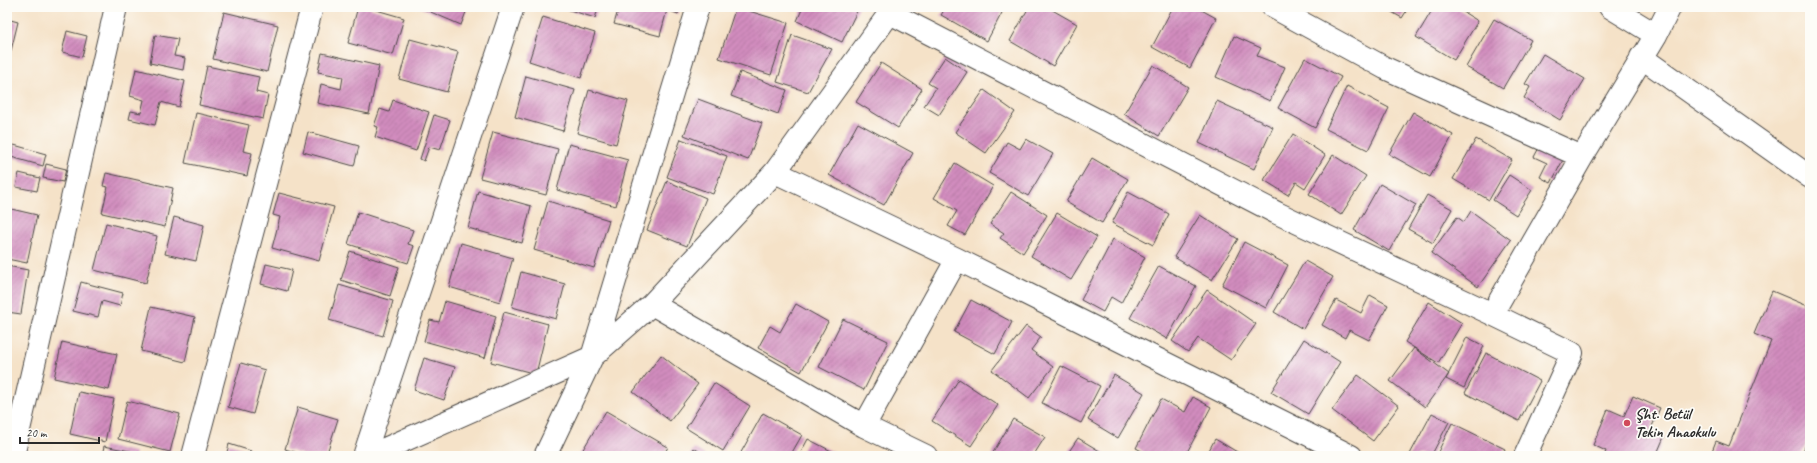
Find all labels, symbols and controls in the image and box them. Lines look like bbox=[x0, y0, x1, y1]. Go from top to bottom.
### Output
place label: Şht. Betül Tekin Anaokulu bbox=[1635, 404, 1717, 442]
marker: Şht. Betül Tekin Anaokulu bbox=[1622, 418, 1632, 428]
scale bar bbox=[20, 419, 99, 445]
text: 20 m bbox=[26, 425, 48, 441]

